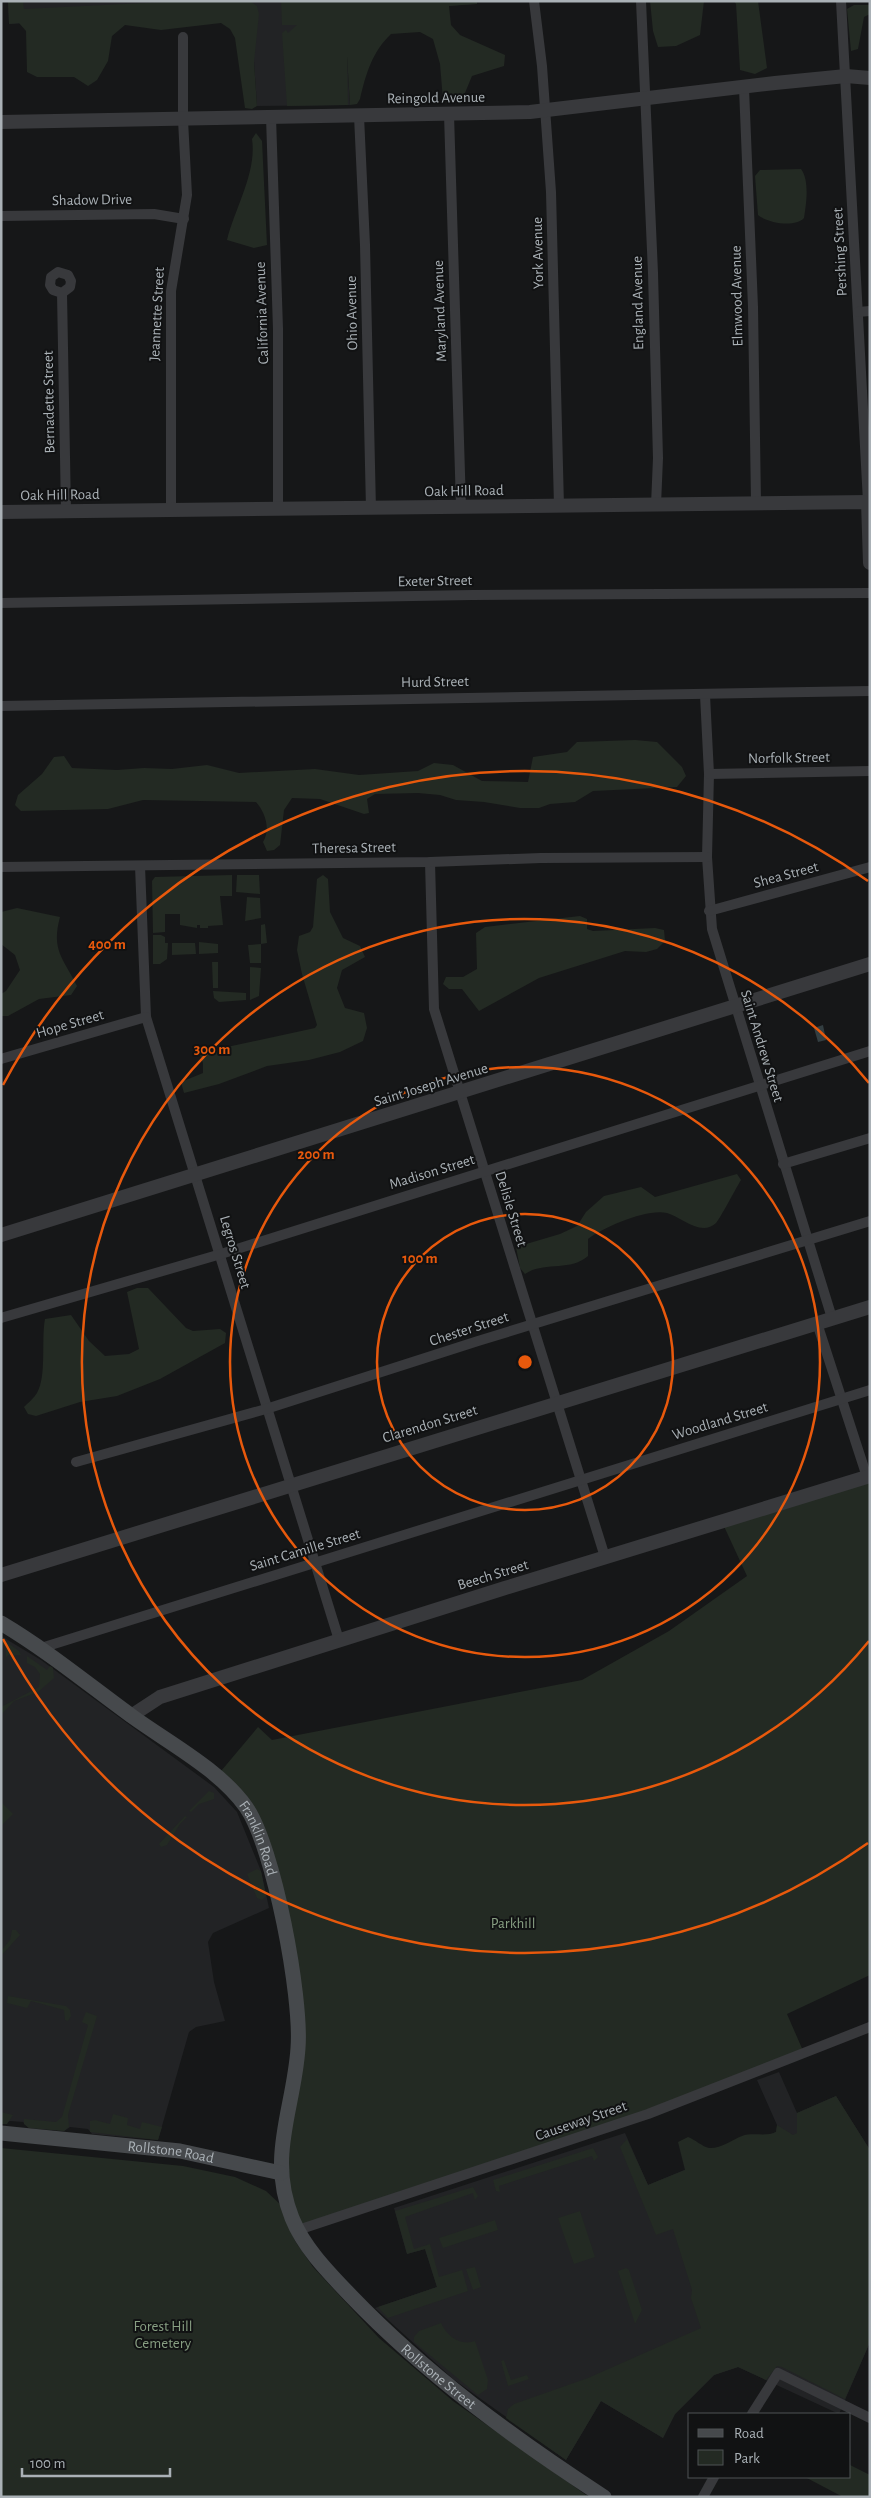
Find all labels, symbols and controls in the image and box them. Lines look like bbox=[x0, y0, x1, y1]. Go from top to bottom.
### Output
street label: Reingold Avenue bbox=[387, 90, 485, 106]
street label: Shadow Drive bbox=[52, 192, 132, 208]
street label: Pershing Street bbox=[830, 207, 850, 297]
street label: York Avenue bbox=[530, 217, 546, 289]
street label: Elmwood Avenue bbox=[729, 245, 745, 347]
street label: England Avenue bbox=[630, 256, 646, 350]
street label: Maryland Avenue bbox=[431, 260, 449, 362]
street label: California Avenue bbox=[253, 261, 271, 365]
street label: Jeannette Street bbox=[147, 266, 167, 362]
street label: Ohio Avenue bbox=[344, 276, 360, 350]
street label: Bernadette Street bbox=[41, 350, 57, 454]
street label: Oak Hill Road bbox=[424, 483, 504, 499]
street label: Oak Hill Road bbox=[20, 487, 100, 503]
street label: Exeter Street bbox=[398, 573, 473, 589]
street label: Hurd Street bbox=[401, 674, 469, 690]
street label: Norfolk Street bbox=[748, 750, 830, 766]
street label: Theresa Street bbox=[312, 840, 396, 856]
street label: Shea Street bbox=[752, 859, 820, 891]
text: 400 m bbox=[88, 937, 126, 952]
street label: Saint Andrew Street bbox=[738, 988, 786, 1104]
street label: Hope Street bbox=[34, 1007, 106, 1041]
text: 300 m bbox=[194, 1042, 230, 1057]
street label: Saint Joseph Avenue bbox=[372, 1061, 490, 1109]
text: 200 m bbox=[297, 1147, 335, 1162]
street label: Madison Street bbox=[388, 1152, 477, 1192]
street label: Delisle Street bbox=[492, 1170, 530, 1249]
street label: Legros Street bbox=[217, 1214, 253, 1291]
text: 100 m bbox=[402, 1251, 438, 1266]
street label: Chester Street bbox=[428, 1309, 511, 1349]
centre of rings bbox=[516, 1353, 534, 1371]
street label: Woodland Street bbox=[670, 1399, 770, 1443]
street label: Clarendon Street bbox=[381, 1402, 479, 1446]
street label: Saint Camille Street bbox=[248, 1526, 362, 1574]
street label: Beech Street bbox=[456, 1557, 530, 1593]
street label: Franklin Road bbox=[236, 1798, 280, 1877]
park label: Parkhill bbox=[491, 1916, 535, 1931]
street label: Causeway Street bbox=[533, 2098, 629, 2144]
street label: Rollstone Road bbox=[127, 2138, 216, 2166]
park label: Forest Hill Cemetery bbox=[133, 2319, 193, 2351]
street label: Rollstone Street bbox=[398, 2341, 479, 2412]
legend bbox=[688, 2413, 851, 2478]
text: Road bbox=[734, 2426, 764, 2441]
scale bar bbox=[22, 2446, 170, 2478]
text: Park bbox=[734, 2451, 760, 2466]
text: 100 m bbox=[30, 2456, 65, 2471]

